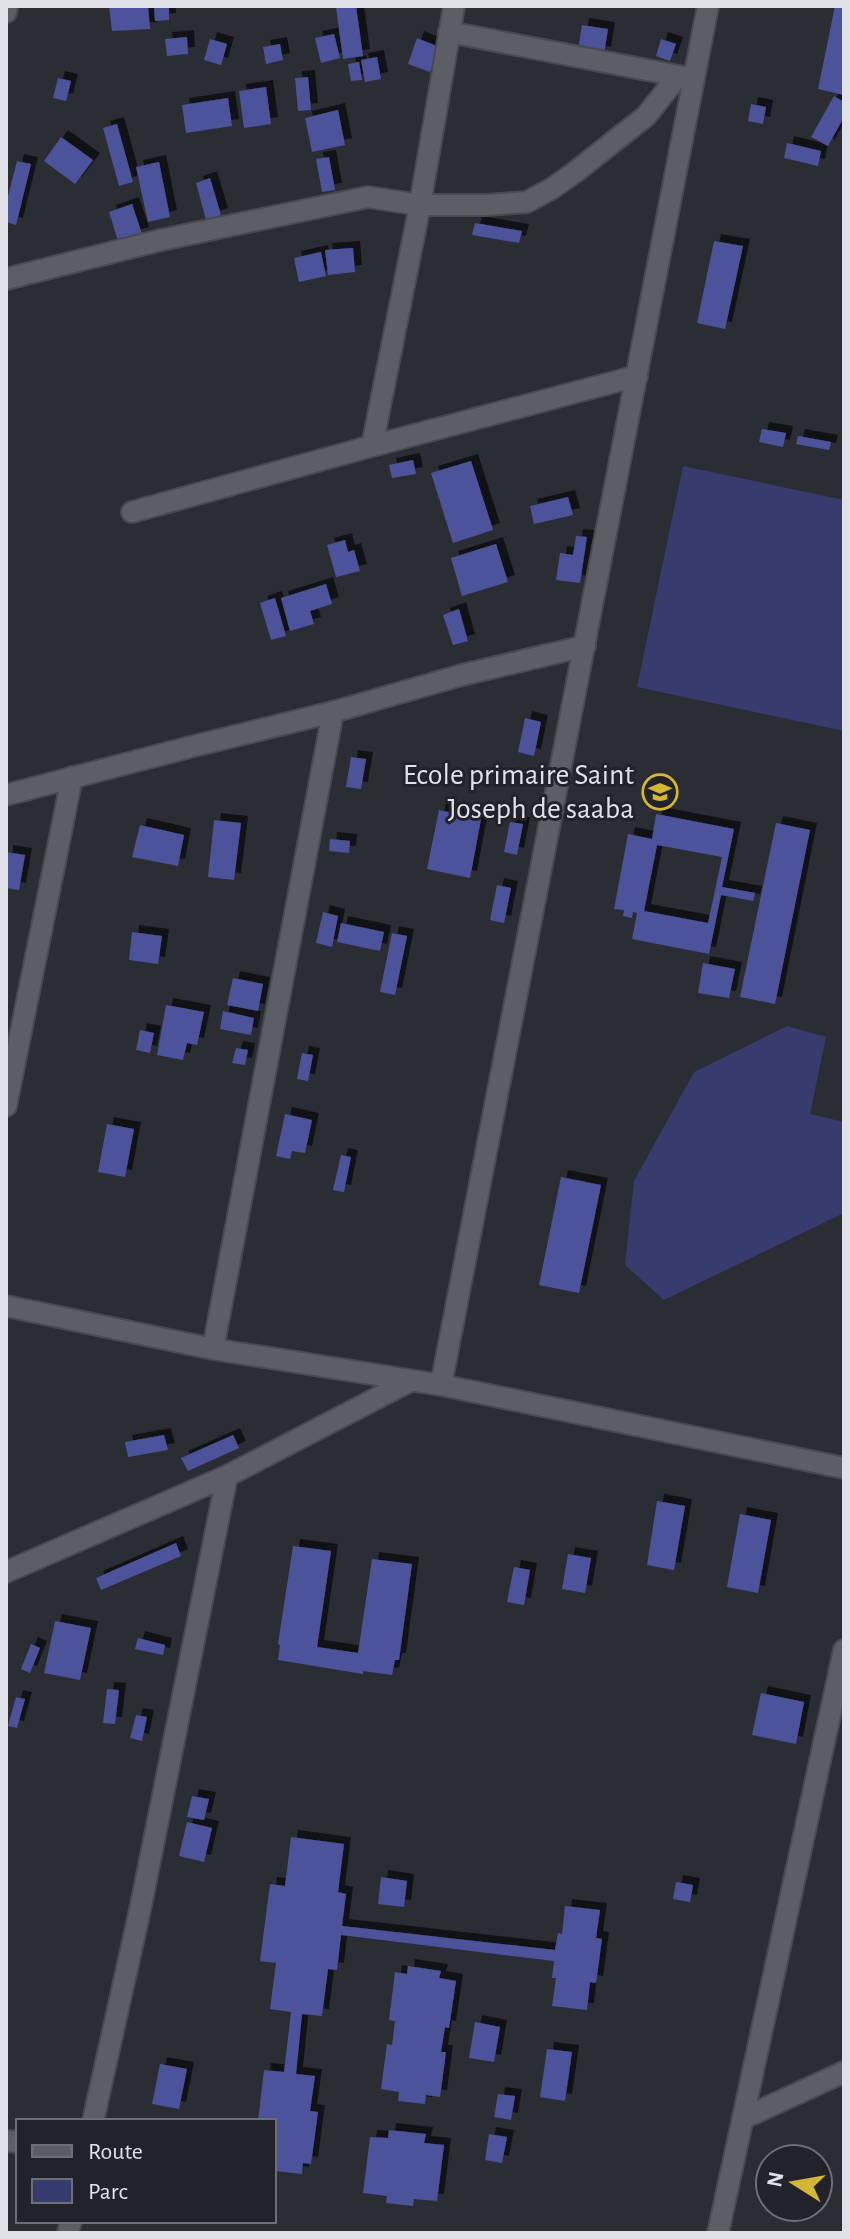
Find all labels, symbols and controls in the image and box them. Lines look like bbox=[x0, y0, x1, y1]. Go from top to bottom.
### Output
place label: Ecole primaire Saint Joseph de saaba bbox=[403, 760, 634, 824]
school or university icon: Ecole primaire Saint Joseph de saaba bbox=[641, 773, 679, 811]
legend bbox=[16, 2119, 276, 2223]
text: Route bbox=[88, 2140, 143, 2164]
north arrow bbox=[754, 2143, 834, 2223]
text: N bbox=[763, 2170, 788, 2189]
text: Parc bbox=[88, 2180, 128, 2204]

